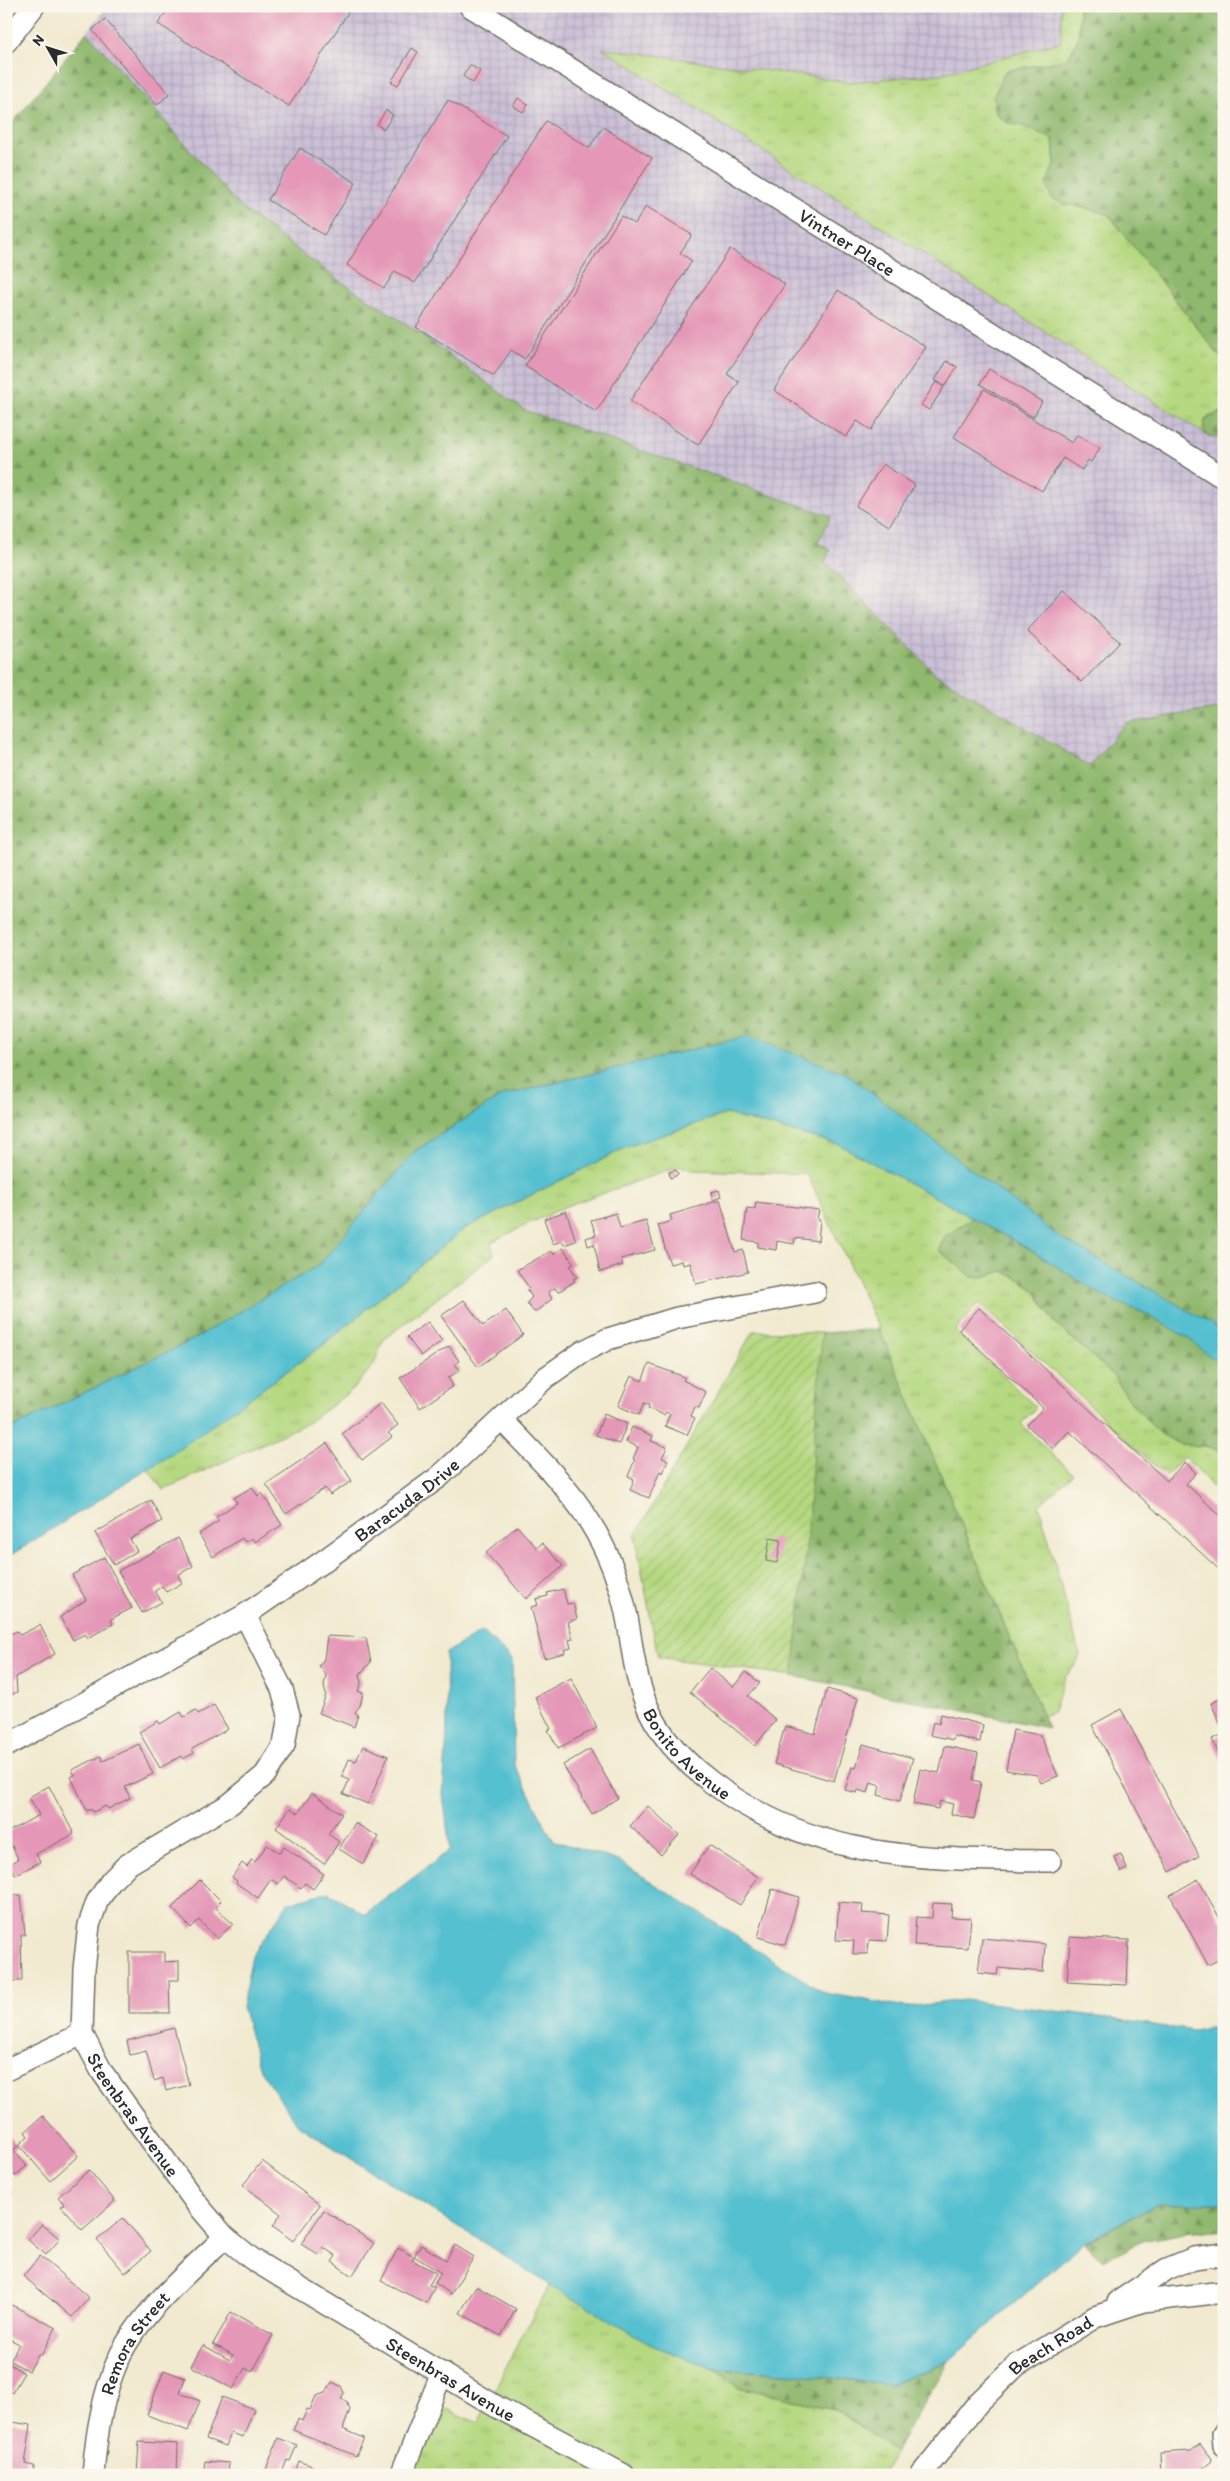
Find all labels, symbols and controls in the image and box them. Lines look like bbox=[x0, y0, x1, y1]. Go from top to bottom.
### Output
north arrow bbox=[22, 22, 72, 72]
text: N bbox=[29, 31, 48, 49]
street label: Vintner Place bbox=[795, 203, 900, 281]
street label: Baracuda Drive bbox=[349, 1453, 464, 1547]
street label: Bonito Avenue bbox=[638, 1704, 736, 1805]
street label: Steenbras Avenue bbox=[82, 2049, 185, 2181]
street label: Remora Street bbox=[95, 2286, 174, 2397]
street label: Beach Road bbox=[1003, 2310, 1097, 2379]
street label: Steenbras Avenue bbox=[382, 2331, 519, 2426]

